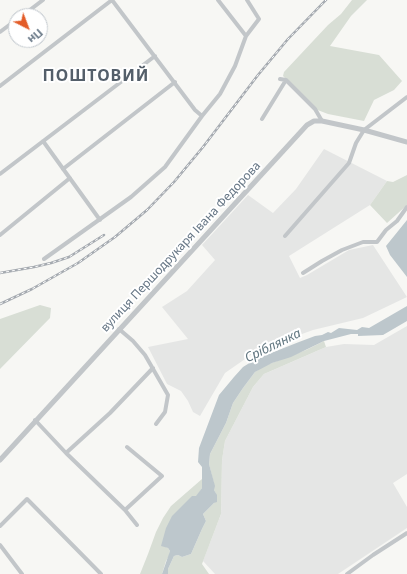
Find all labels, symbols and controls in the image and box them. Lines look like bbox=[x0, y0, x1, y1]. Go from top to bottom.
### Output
north arrow bbox=[8, 8, 48, 48]
text: Пн bbox=[25, 26, 47, 47]
district label: ПОШТОВИЙ bbox=[43, 66, 149, 86]
street label: вулиця Першодрукаря Івана Федорова bbox=[98, 159, 264, 335]
water label: Сріблянка bbox=[242, 326, 304, 366]

